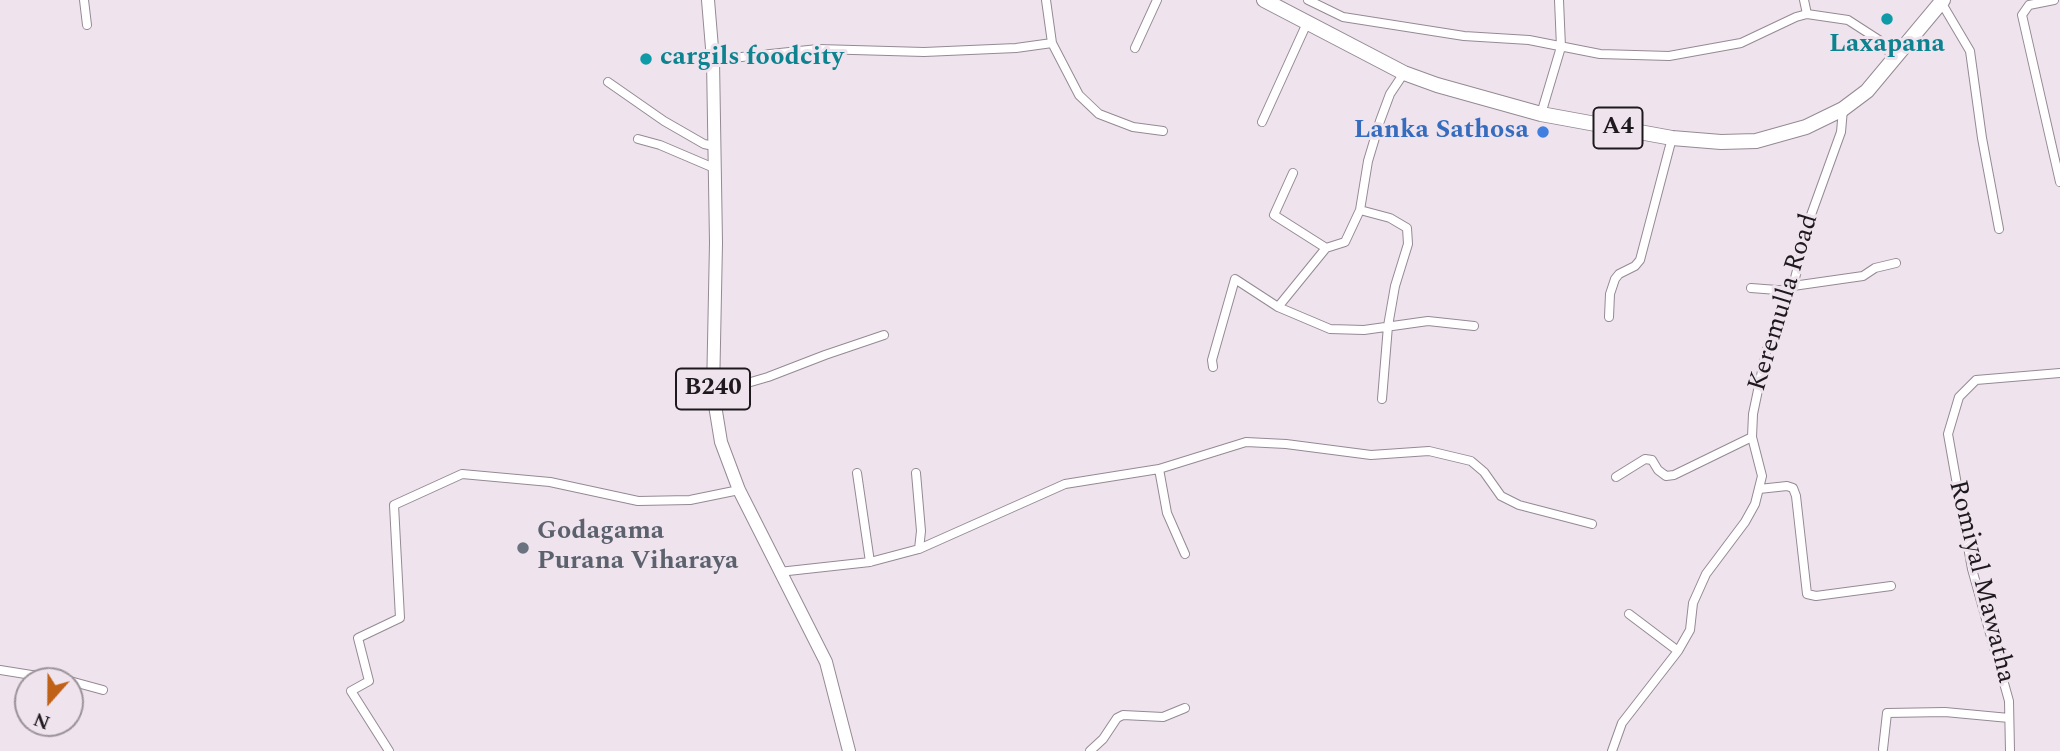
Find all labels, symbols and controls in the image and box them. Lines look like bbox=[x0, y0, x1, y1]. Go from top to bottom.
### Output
marker: Laxapana bbox=[1879, 11, 1895, 27]
place label: Laxapana bbox=[1829, 30, 1945, 62]
place label: cargils foodcity bbox=[660, 43, 844, 75]
marker: cargils foodcity bbox=[638, 51, 654, 67]
road number: A4 bbox=[1594, 107, 1642, 148]
place label: Lanka Sathosa bbox=[1354, 116, 1529, 148]
marker: Lanka Sathosa bbox=[1535, 124, 1551, 140]
street label: Keremulla Road bbox=[1743, 211, 1827, 395]
road number: B240 bbox=[676, 368, 750, 410]
street label: Romiyal Mawatha bbox=[1940, 477, 2020, 687]
place label: Godagama Purana Viharaya bbox=[537, 517, 738, 578]
marker: Godagama Purana Viharaya bbox=[515, 540, 531, 556]
north arrow bbox=[14, 667, 84, 737]
text: N bbox=[30, 704, 54, 737]

